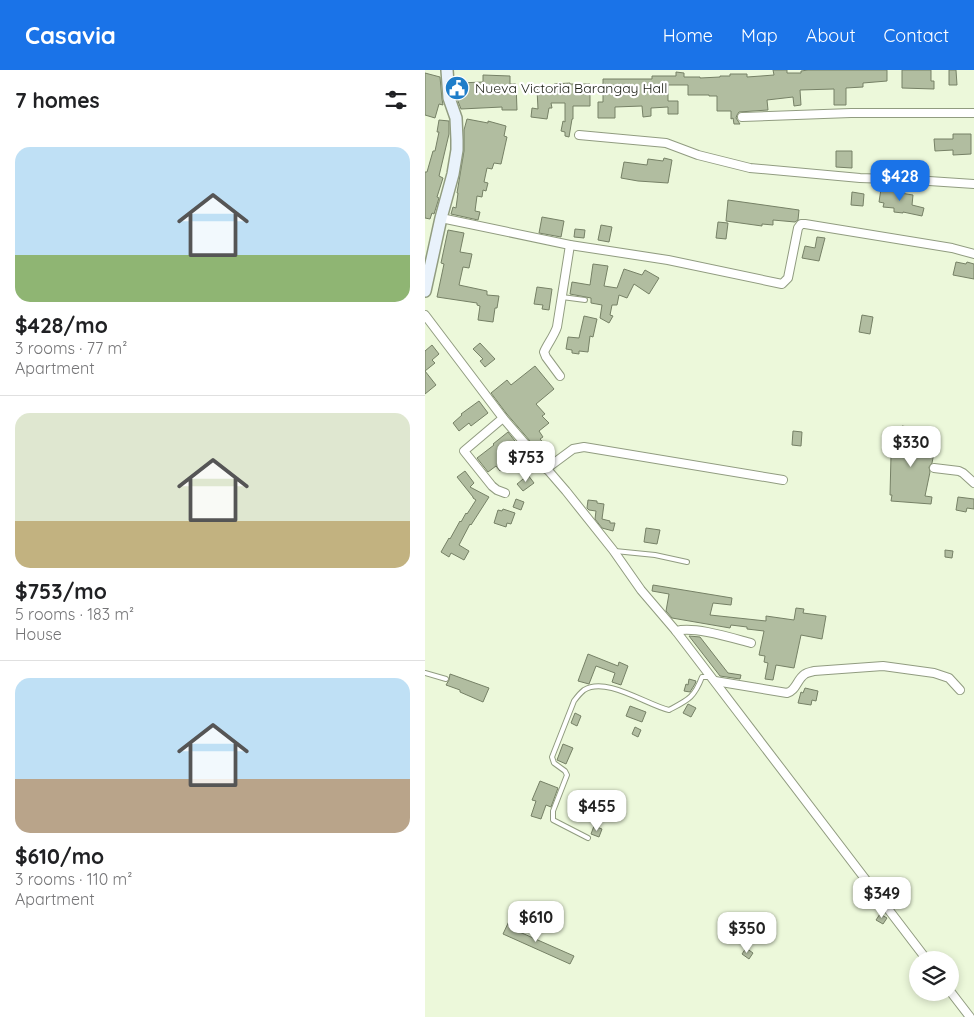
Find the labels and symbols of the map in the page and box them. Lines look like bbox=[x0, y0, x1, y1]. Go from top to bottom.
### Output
public building icon: Nueva Victoria Barangay Hall bbox=[444, 75, 470, 101]
place label: Nueva Victoria Barangay Hall bbox=[475, 79, 667, 97]
pin: $428 bbox=[870, 160, 930, 202]
pin: $330 bbox=[881, 426, 941, 468]
pin: $753 bbox=[496, 440, 556, 483]
pin: $455 bbox=[567, 790, 627, 832]
pin: $349 bbox=[852, 876, 912, 919]
pin: $610 bbox=[506, 900, 566, 943]
pin: $350 bbox=[717, 912, 777, 954]

